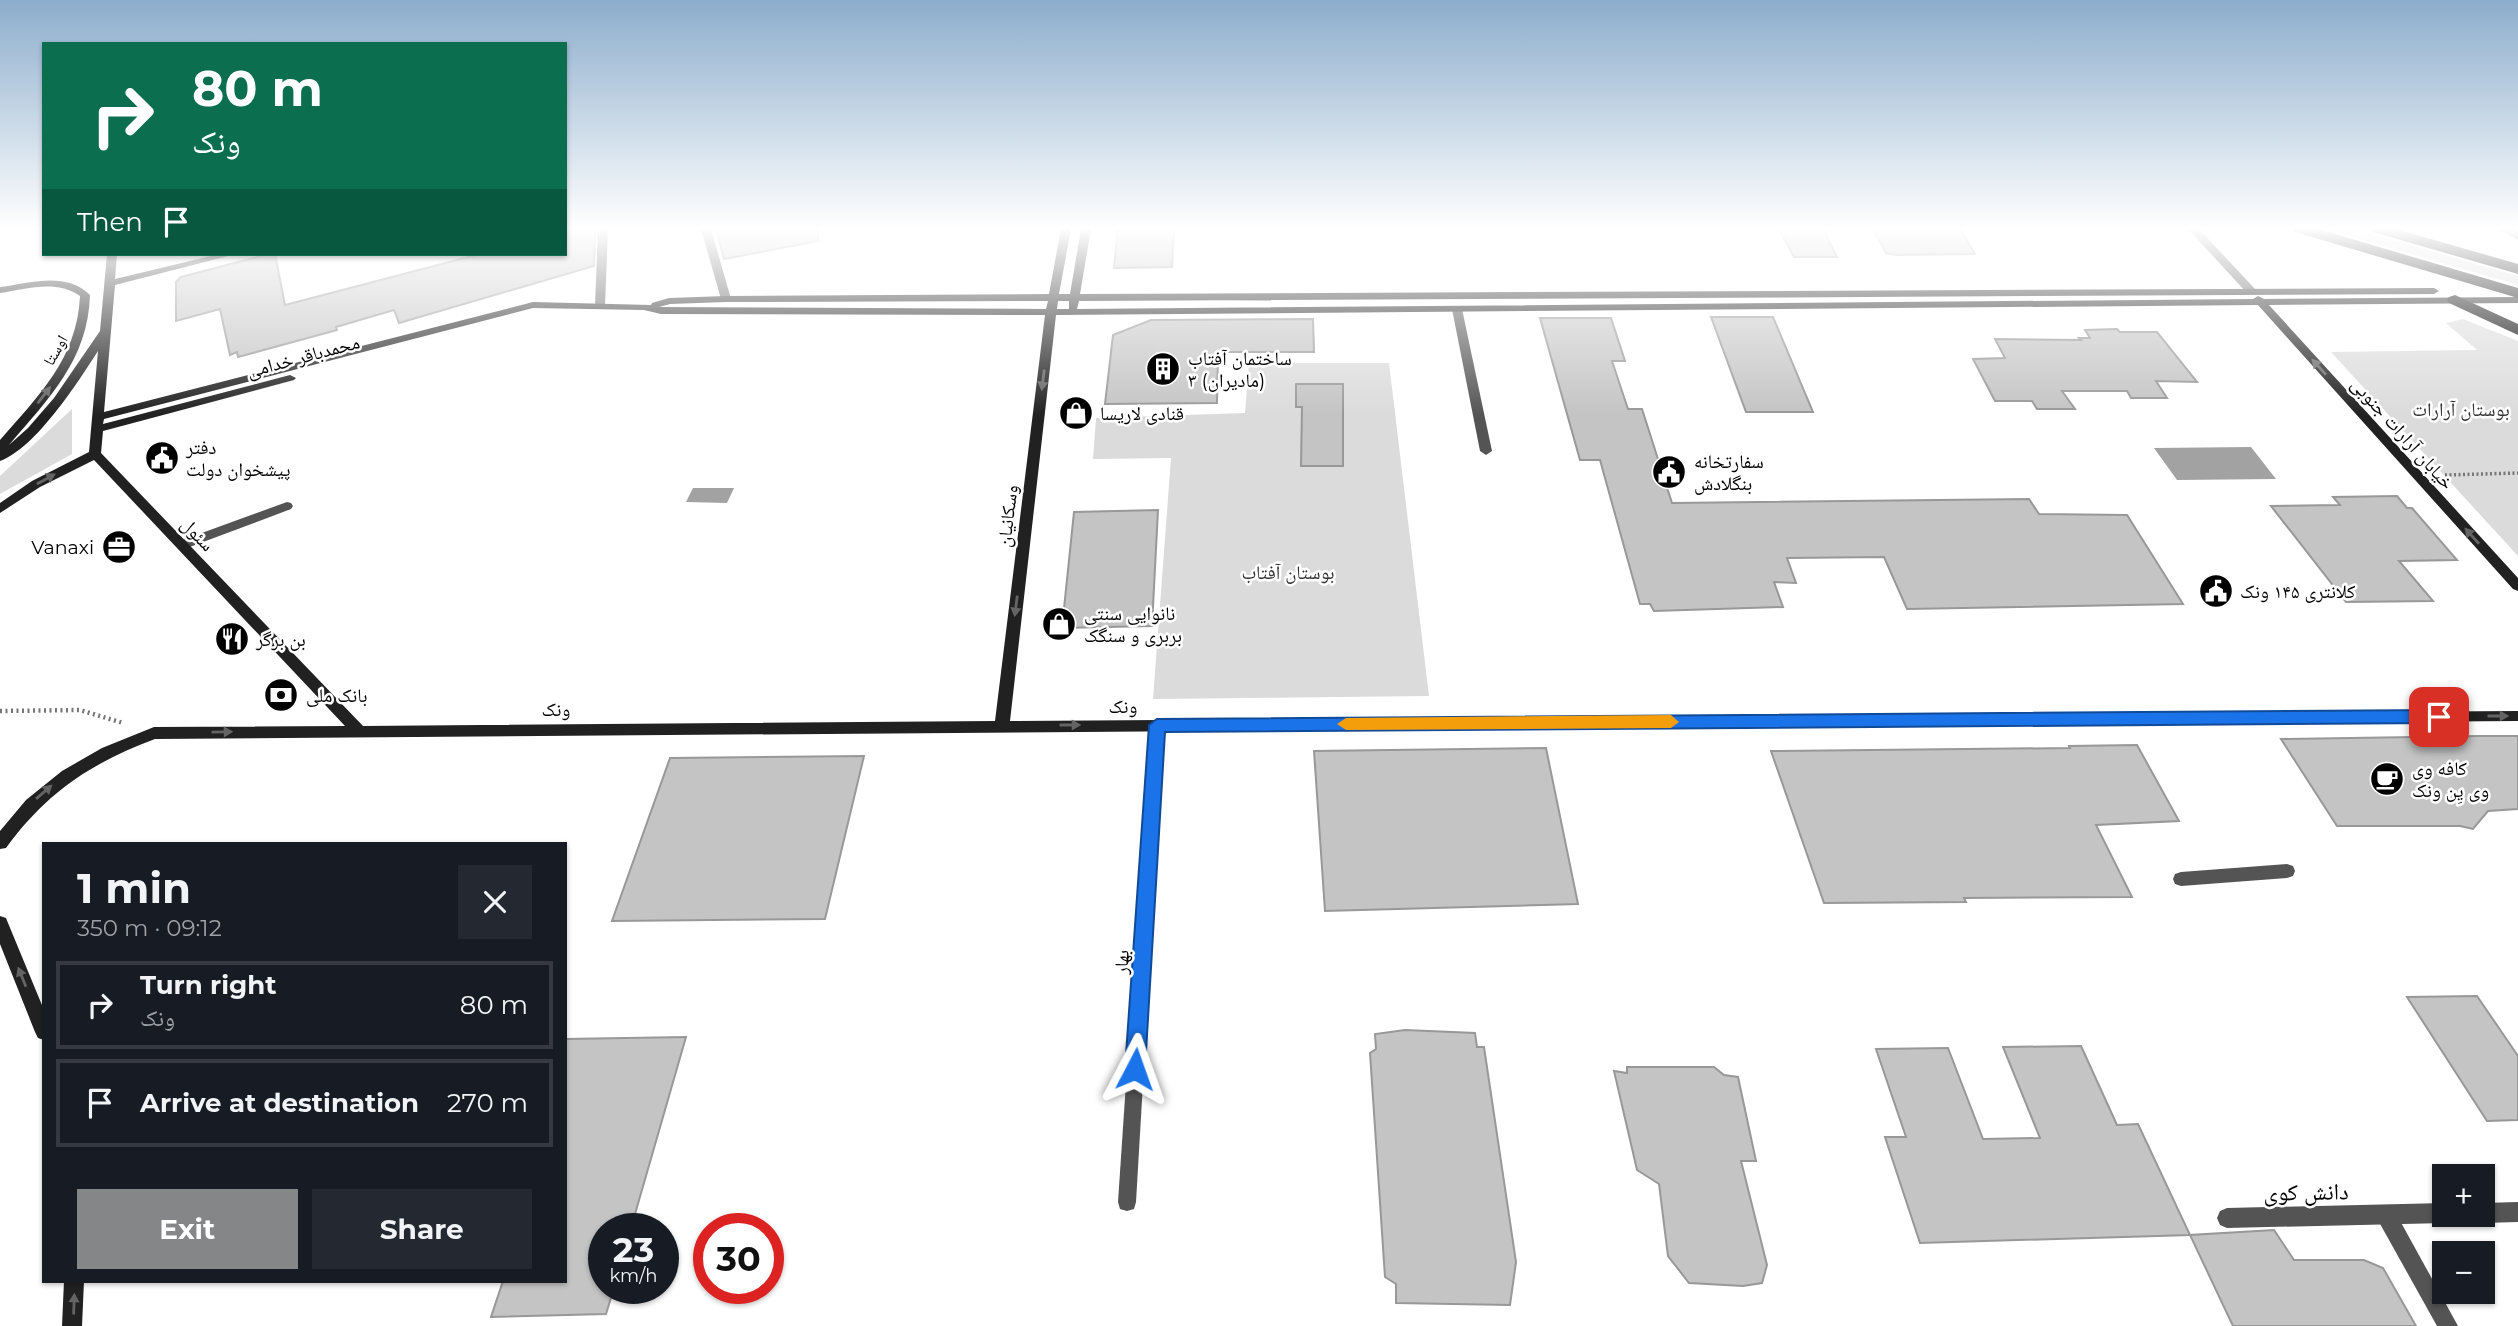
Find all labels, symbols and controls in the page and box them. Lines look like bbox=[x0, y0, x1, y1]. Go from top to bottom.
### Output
text: 80 m bbox=[192, 59, 323, 118]
icon: right bbox=[77, 70, 168, 161]
text: ونک bbox=[192, 122, 241, 161]
icon: arrive bbox=[157, 203, 195, 241]
text: Then bbox=[77, 206, 143, 238]
street label: محمدباقر خدامی bbox=[244, 330, 362, 383]
street label: اوستا bbox=[39, 332, 72, 369]
place label: ساختمان آفتاب ۳ (مادیران) bbox=[1188, 347, 1292, 392]
building icon: ساختمان آفتاب ۳ (مادیران) bbox=[1144, 350, 1182, 388]
one-way arrow bbox=[2312, 359, 2328, 376]
one-way arrow bbox=[1037, 369, 1048, 391]
street label: خیابان آرارات جنوبی bbox=[2346, 373, 2459, 494]
one-way arrow bbox=[36, 386, 51, 403]
shop icon: قنادی لاریسا bbox=[1057, 394, 1095, 432]
park label: بوستان آرارات bbox=[2412, 398, 2510, 421]
place label: قنادی لاریسا bbox=[1100, 402, 1184, 425]
place label: دفتر پیشخوان دولت bbox=[185, 436, 290, 481]
public building icon: دفتر پیشخوان دولت bbox=[143, 439, 181, 477]
place label: سفارتخانه بنگلادش bbox=[1694, 450, 1764, 495]
public building icon: سفارتخانه بنگلادش bbox=[1650, 453, 1688, 491]
one-way arrow bbox=[37, 473, 56, 485]
street label: وسکانیان bbox=[992, 483, 1023, 549]
street label: سئول bbox=[176, 513, 219, 556]
one-way arrow bbox=[2464, 527, 2480, 545]
office icon: Vanaxi bbox=[100, 528, 138, 566]
place label: Vanaxi bbox=[31, 536, 94, 559]
park label: بوستان آفتاب bbox=[1241, 561, 1335, 584]
public building icon: کلانتری ۱۴۵ ونک bbox=[2197, 572, 2235, 610]
place label: کلانتری ۱۴۵ ونک bbox=[2240, 580, 2355, 603]
one-way arrow bbox=[1010, 595, 1021, 617]
place label: نانوایی سنتی بربری و سنگک bbox=[1084, 602, 1182, 647]
shop icon: نانوایی سنتی بربری و سنگک bbox=[1040, 605, 1078, 643]
restaurant icon: بن برگر bbox=[213, 620, 251, 658]
place label: بن برگر bbox=[255, 628, 306, 651]
bank icon: بانک ملی bbox=[262, 676, 300, 714]
place label: بانک ملی bbox=[306, 684, 367, 707]
pin bbox=[2409, 687, 2469, 747]
street label: ونک bbox=[1109, 695, 1137, 718]
street label: ونک bbox=[542, 698, 570, 721]
icon: arrive bbox=[2420, 698, 2458, 736]
one-way arrow bbox=[2488, 710, 2510, 722]
one-way arrow bbox=[1060, 719, 1082, 731]
one-way arrow bbox=[212, 726, 234, 737]
place label: کافه وی‌ وی‌ یِن ونک bbox=[2412, 757, 2489, 805]
cafe icon: کافه وی‌ وی‌ یِن ونک bbox=[2368, 760, 2406, 798]
one-way arrow bbox=[36, 785, 53, 800]
text: 1 min bbox=[77, 862, 191, 914]
button: close bbox=[458, 865, 532, 939]
text: 350 m · 09:12 bbox=[77, 914, 222, 942]
street label: بهار bbox=[1109, 949, 1134, 976]
one-way arrow bbox=[16, 966, 27, 987]
text: Turn right bbox=[140, 969, 276, 1001]
icon: right bbox=[81, 986, 119, 1024]
text: 80 m bbox=[460, 989, 528, 1021]
text: ونک bbox=[140, 1004, 175, 1032]
position arrow bbox=[1098, 1032, 1172, 1106]
icon: arrive bbox=[81, 1084, 119, 1122]
text: Arrive at destination bbox=[140, 1087, 419, 1119]
text: 270 m bbox=[447, 1087, 528, 1119]
map controls bbox=[2432, 1164, 2495, 1304]
button: + bbox=[2432, 1164, 2495, 1227]
street label: دانش کوی bbox=[2263, 1177, 2349, 1207]
button: Exit bbox=[77, 1189, 298, 1269]
button: Share bbox=[312, 1189, 532, 1269]
speed limit sign: 30 bbox=[693, 1213, 784, 1304]
text: 23 bbox=[613, 1228, 654, 1271]
button: − bbox=[2432, 1241, 2495, 1304]
text: km/h bbox=[609, 1265, 658, 1287]
one-way arrow bbox=[68, 1292, 79, 1314]

